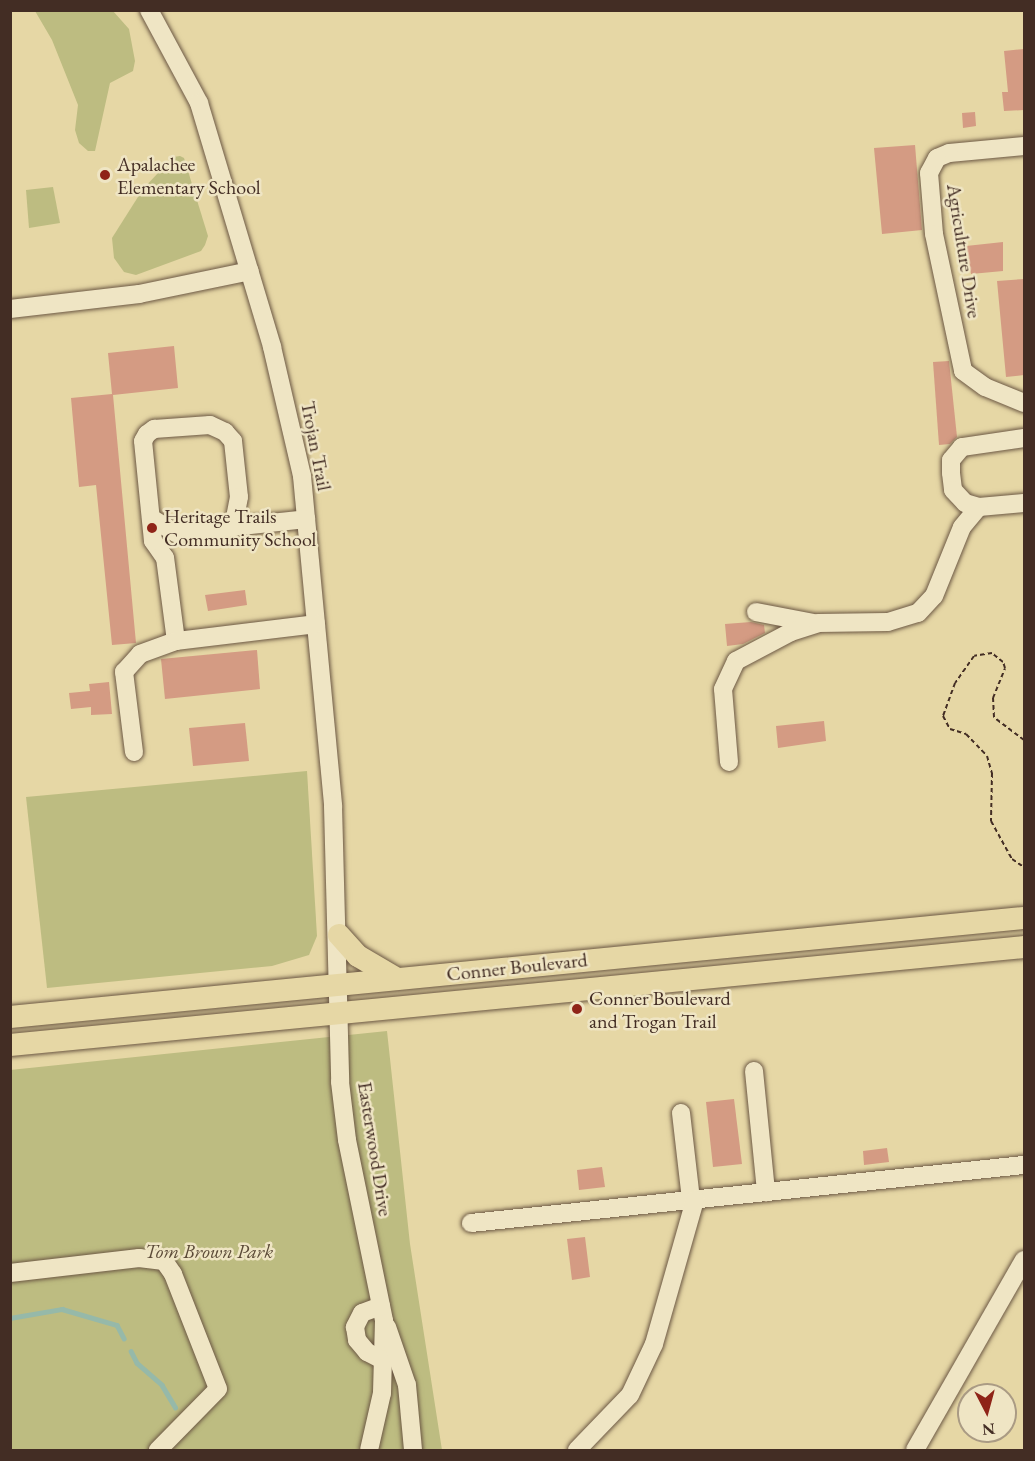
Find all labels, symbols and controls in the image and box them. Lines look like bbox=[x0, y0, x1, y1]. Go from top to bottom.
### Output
place label: Apalachee Elementary School bbox=[117, 152, 261, 199]
marker: Apalachee Elementary School bbox=[98, 168, 112, 182]
street label: Agriculture Drive bbox=[942, 182, 986, 320]
street label: Trojan Trail bbox=[296, 399, 336, 493]
place label: Heritage Trails Community School bbox=[164, 504, 316, 551]
marker: Heritage Trails Community School bbox=[145, 521, 159, 535]
street label: Conner Boulevard bbox=[445, 948, 589, 986]
place label: Conner Boulevard and Trogan Trail bbox=[589, 986, 731, 1033]
marker: Conner Boulevard and Trogan Trail bbox=[570, 1002, 584, 1016]
street label: Easterwood Drive bbox=[353, 1080, 397, 1218]
park label: Tom Brown Park bbox=[145, 1239, 273, 1263]
north arrow bbox=[957, 1383, 1017, 1443]
text: N bbox=[981, 1418, 996, 1441]

